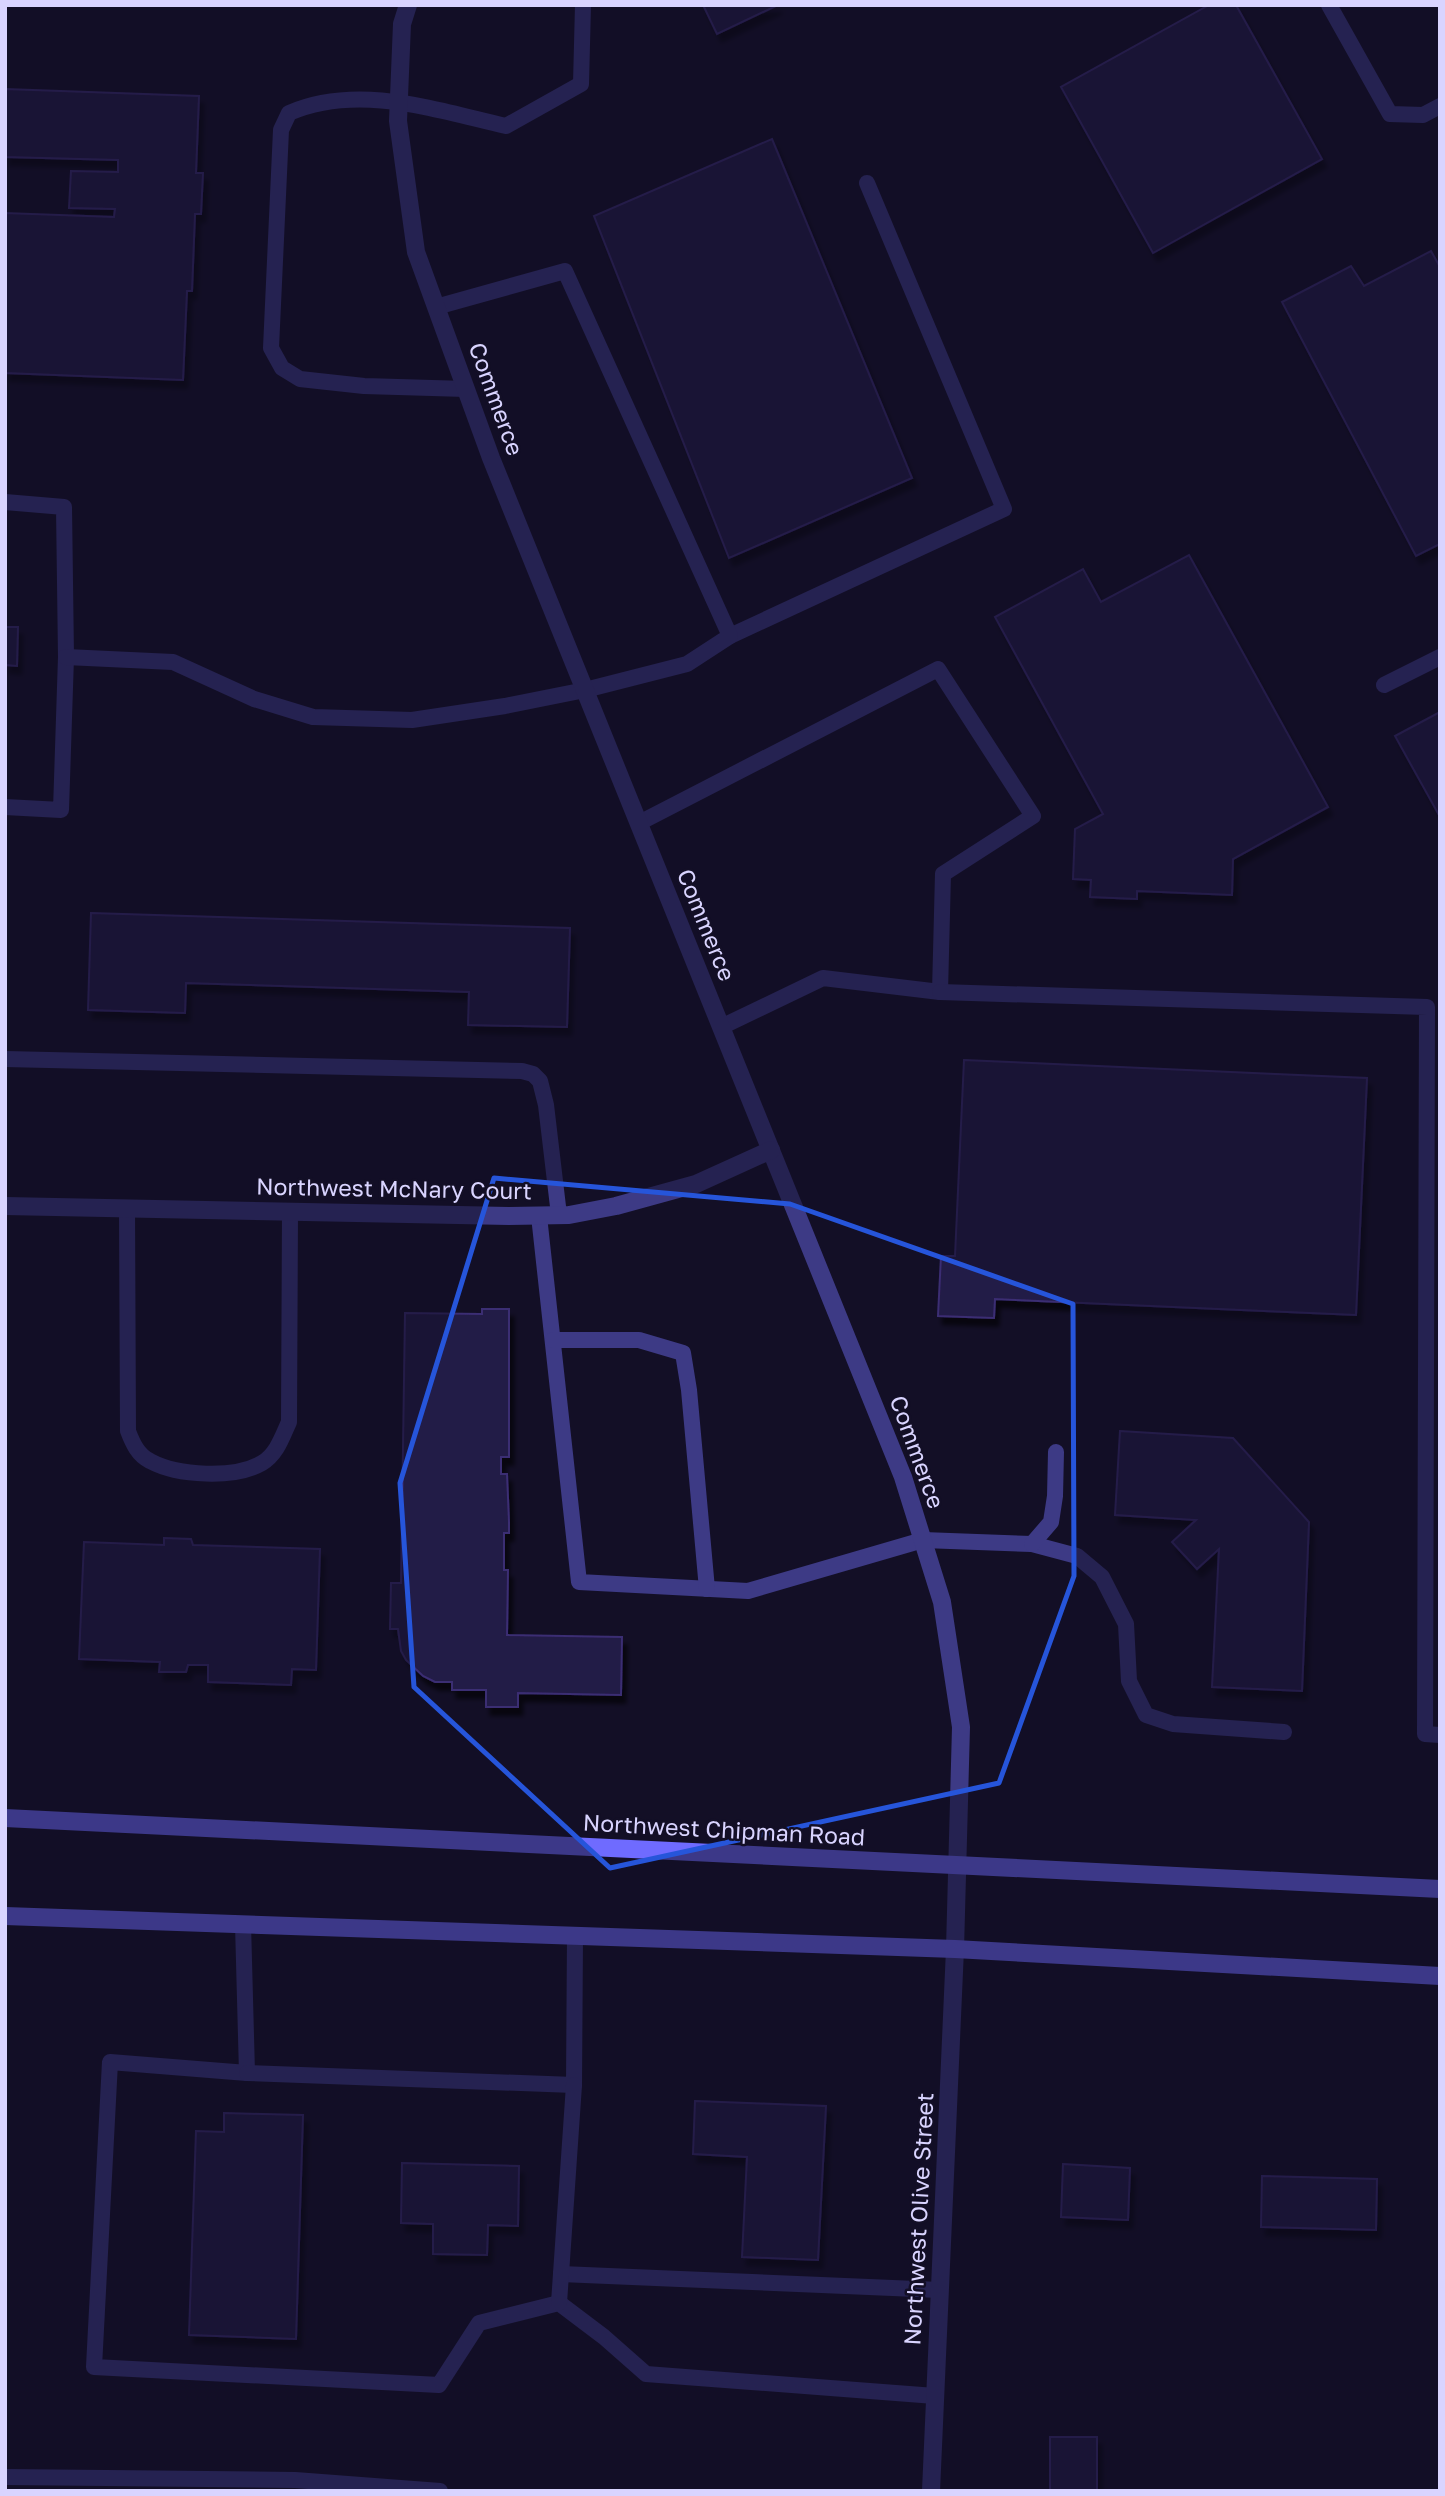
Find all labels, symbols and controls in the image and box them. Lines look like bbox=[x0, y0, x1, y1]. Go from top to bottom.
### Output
street label: Commerce bbox=[464, 338, 530, 459]
street label: Commerce bbox=[672, 865, 742, 985]
street label: Northwest McNary Court bbox=[256, 1172, 532, 1204]
street label: Commerce bbox=[885, 1391, 951, 1512]
street label: Northwest Chipman Road bbox=[582, 1808, 866, 1850]
street label: Northwest Olive Street bbox=[897, 2092, 939, 2346]

